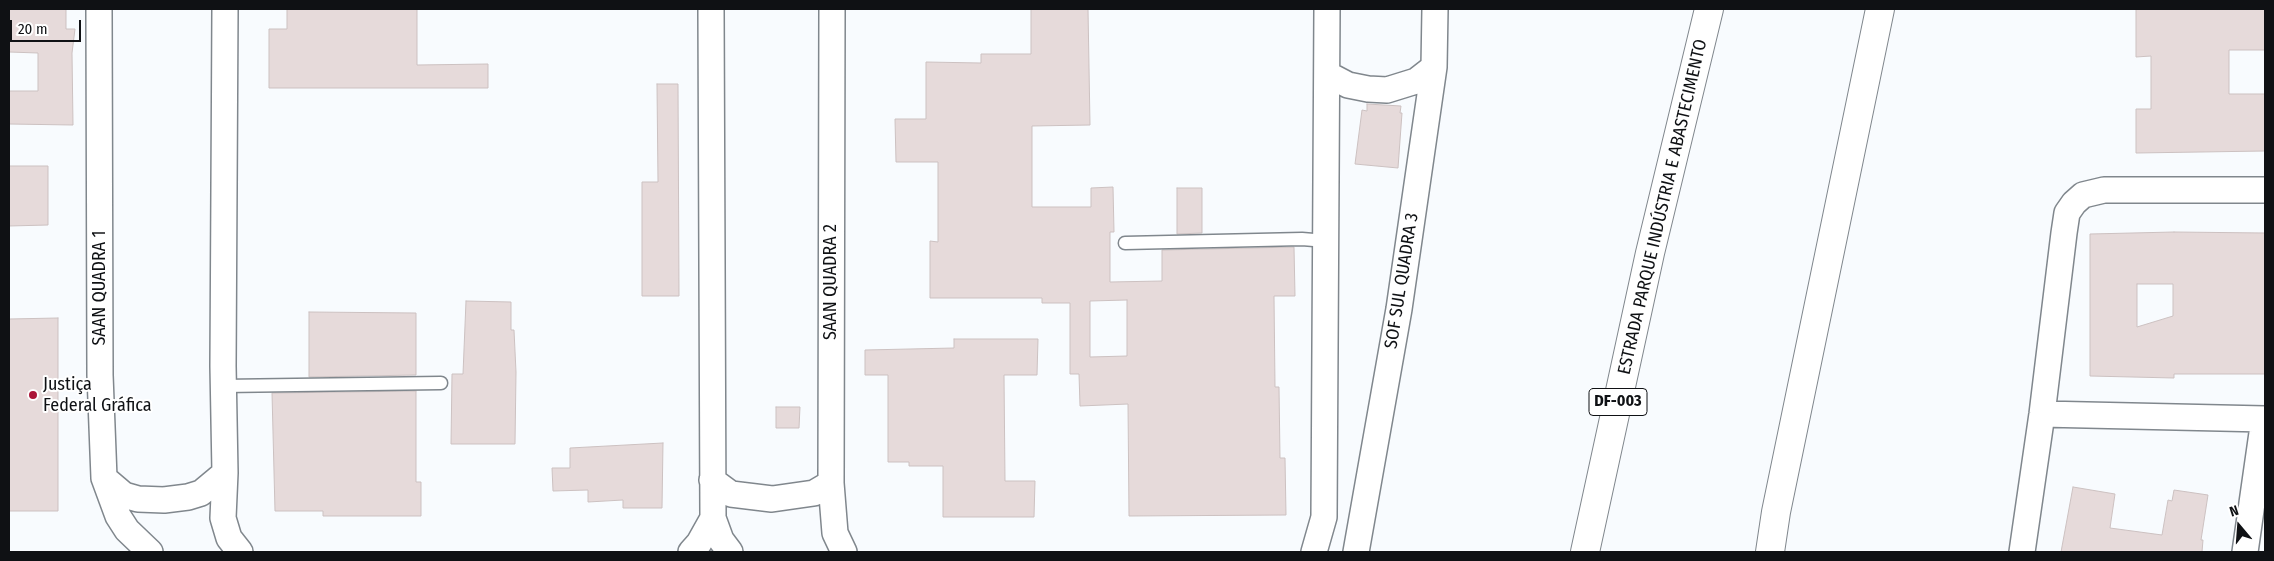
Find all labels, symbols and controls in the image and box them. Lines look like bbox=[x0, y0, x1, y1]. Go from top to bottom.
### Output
scale bar bbox=[12, 10, 84, 42]
text: 20 m bbox=[18, 20, 48, 38]
street label: ESTRADA PARQUE INDÚSTRIA E ABASTECIMENTO bbox=[1614, 37, 1712, 377]
street label: SOF SUL QUADRA 3 bbox=[1381, 211, 1423, 351]
street label: SAAN QUADRA 2 bbox=[820, 224, 842, 340]
street label: SAAN QUADRA 1 bbox=[89, 230, 111, 346]
place label: Justiça Federal Gráfica bbox=[43, 374, 152, 416]
road number: DF-003 bbox=[1589, 388, 1647, 416]
marker: Justiça Federal Gráfica bbox=[27, 389, 39, 401]
north arrow bbox=[2214, 501, 2264, 551]
text: N bbox=[2228, 502, 2241, 521]

